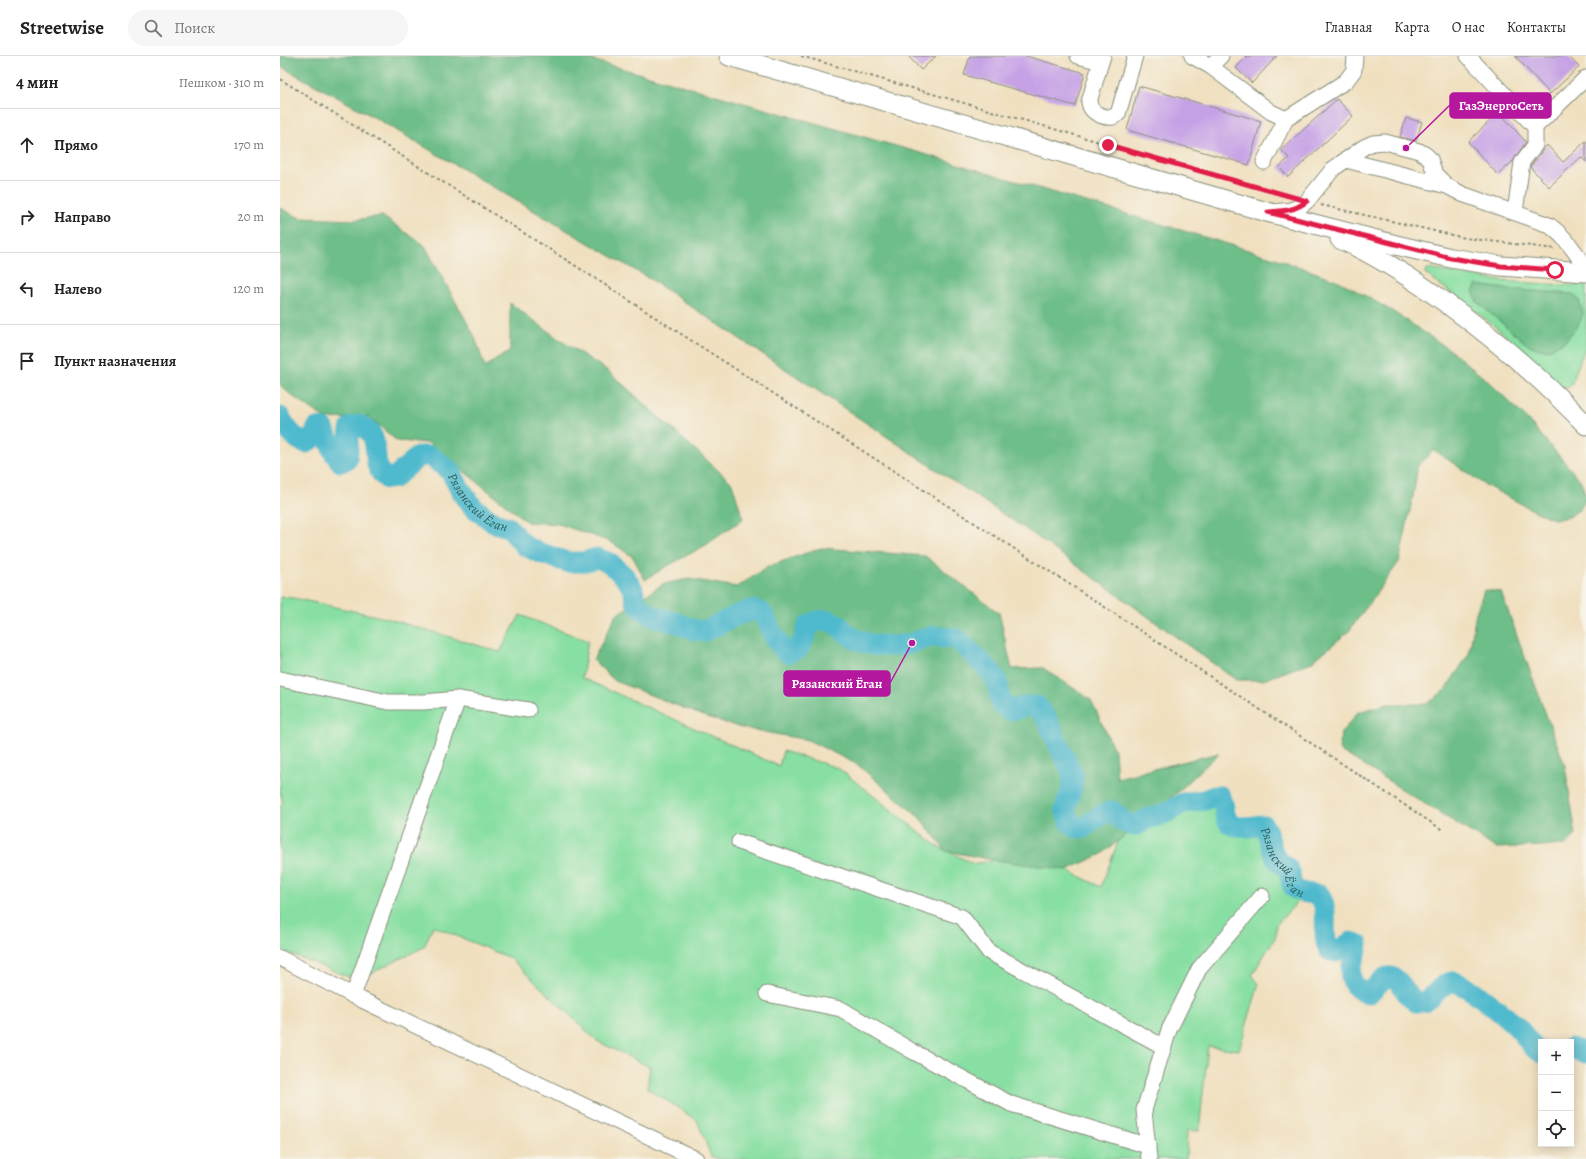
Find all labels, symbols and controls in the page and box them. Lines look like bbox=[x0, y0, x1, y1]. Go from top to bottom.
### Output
search box bbox=[128, 10, 408, 46]
text: Streetwise bbox=[20, 15, 104, 41]
icon: search bbox=[142, 17, 164, 39]
text: Поиск bbox=[174, 18, 215, 38]
text: Главная bbox=[1325, 18, 1372, 37]
text: Карта bbox=[1394, 18, 1430, 37]
text: О нас bbox=[1452, 18, 1485, 37]
text: Контакты bbox=[1507, 18, 1566, 37]
text: 4 мин bbox=[16, 71, 59, 94]
text: Пешком · 310 m bbox=[179, 74, 264, 91]
callout: ГазЭнергоСеть bbox=[1450, 93, 1551, 118]
text: ГазЭнергоСеть bbox=[1459, 97, 1543, 114]
icon: ahead bbox=[16, 134, 38, 156]
text: Прямо bbox=[54, 135, 98, 155]
text: 170 m bbox=[234, 136, 264, 153]
route end bbox=[1099, 136, 1117, 154]
icon: right bbox=[16, 206, 38, 228]
text: Направо bbox=[54, 207, 111, 227]
text: 20 m bbox=[238, 208, 264, 225]
route start bbox=[1546, 261, 1564, 279]
icon: left bbox=[16, 278, 38, 300]
text: Налево bbox=[54, 279, 102, 299]
text: 120 m bbox=[233, 280, 264, 297]
icon: arrive bbox=[16, 350, 38, 372]
text: Пункт назначения bbox=[54, 351, 176, 371]
water label: Рязанский Ёган bbox=[444, 470, 510, 536]
callout: Рязанский Ёган bbox=[784, 671, 890, 696]
text: Рязанский Ёган bbox=[792, 675, 883, 692]
water label: Рязанский Ёган bbox=[1257, 824, 1307, 901]
map controls bbox=[1538, 1039, 1574, 1147]
button: + bbox=[1538, 1039, 1574, 1075]
button: − bbox=[1538, 1075, 1574, 1111]
button: locate bbox=[1538, 1111, 1574, 1147]

